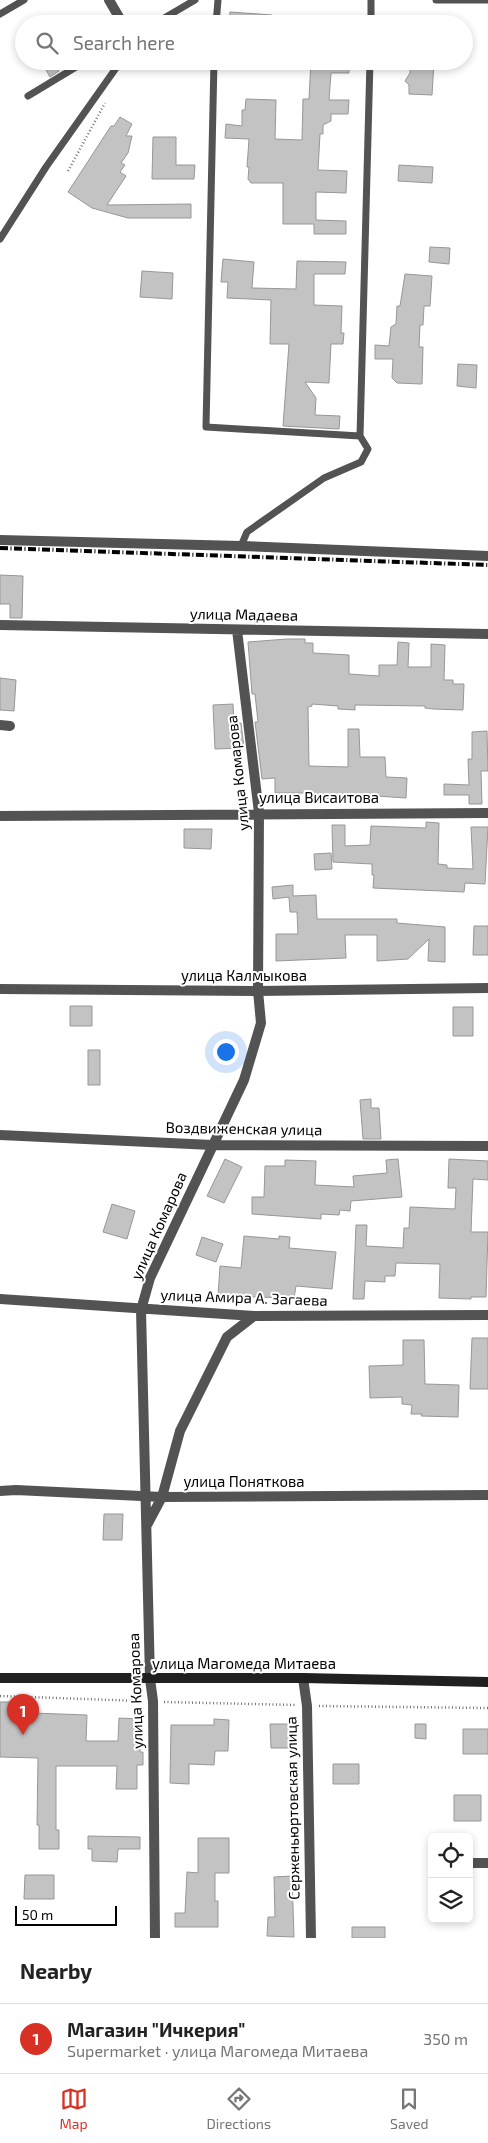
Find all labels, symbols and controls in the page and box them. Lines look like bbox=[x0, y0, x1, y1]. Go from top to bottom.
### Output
search box bbox=[15, 15, 473, 70]
icon: search bbox=[33, 29, 61, 57]
text: Search here bbox=[73, 31, 175, 54]
street label: улица Мадаева bbox=[190, 604, 298, 625]
street label: улица Комарова bbox=[222, 714, 253, 832]
street label: улица Висаитова bbox=[259, 788, 379, 807]
street label: улица Калмыкова bbox=[181, 966, 307, 985]
your location bbox=[213, 1039, 239, 1065]
street label: Воздвиженская улица bbox=[165, 1118, 323, 1139]
street label: улица Комарова bbox=[126, 1169, 191, 1283]
street label: улица Амира А. Загаева bbox=[160, 1285, 328, 1310]
street label: улица Поняткова bbox=[183, 1472, 305, 1491]
street label: улица Комарова bbox=[124, 1633, 147, 1749]
street label: улица Магомеда Митаева bbox=[152, 1654, 336, 1673]
pin: 1 bbox=[7, 1694, 39, 1735]
street label: Серженьюртовская улица bbox=[281, 1716, 304, 1900]
map controls bbox=[428, 1833, 473, 1923]
button: locate bbox=[428, 1833, 473, 1878]
button: layers bbox=[428, 1878, 473, 1923]
scale bar bbox=[15, 1903, 118, 1926]
text: 50 m bbox=[22, 1906, 53, 1923]
text: Nearby bbox=[20, 1958, 92, 1983]
text: Магазин "Ичкерия" bbox=[67, 2018, 245, 2041]
text: 1 bbox=[33, 2029, 39, 2048]
text: 350 m bbox=[423, 2029, 468, 2048]
text: Supermarket · улица Магомеда Митаева bbox=[67, 2041, 368, 2060]
tab: Map bbox=[59, 2085, 88, 2132]
tab: Directions bbox=[207, 2085, 271, 2132]
tab: Saved bbox=[390, 2085, 429, 2132]

